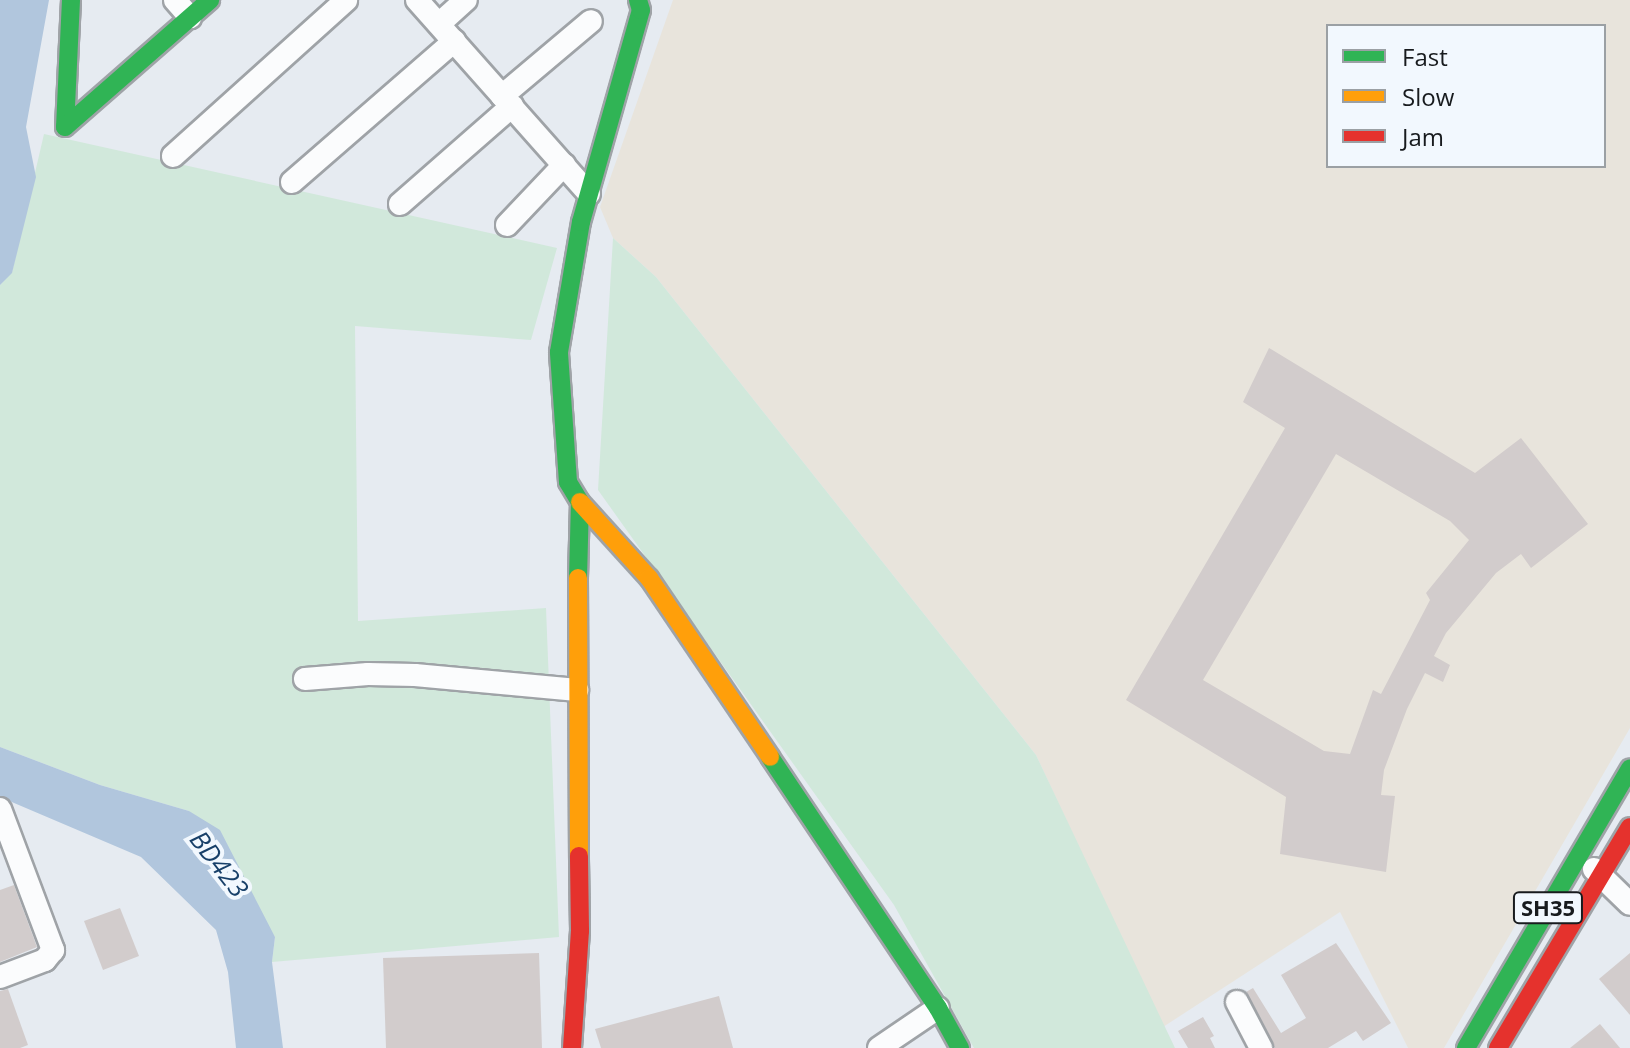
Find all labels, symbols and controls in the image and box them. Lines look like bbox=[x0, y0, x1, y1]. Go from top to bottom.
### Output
legend bbox=[1326, 24, 1606, 168]
text: Fast bbox=[1402, 40, 1448, 73]
text: Slow bbox=[1402, 80, 1454, 113]
text: Jam bbox=[1402, 120, 1444, 153]
water label: BD423 bbox=[183, 824, 255, 904]
road number: SH35 bbox=[1512, 890, 1584, 926]

